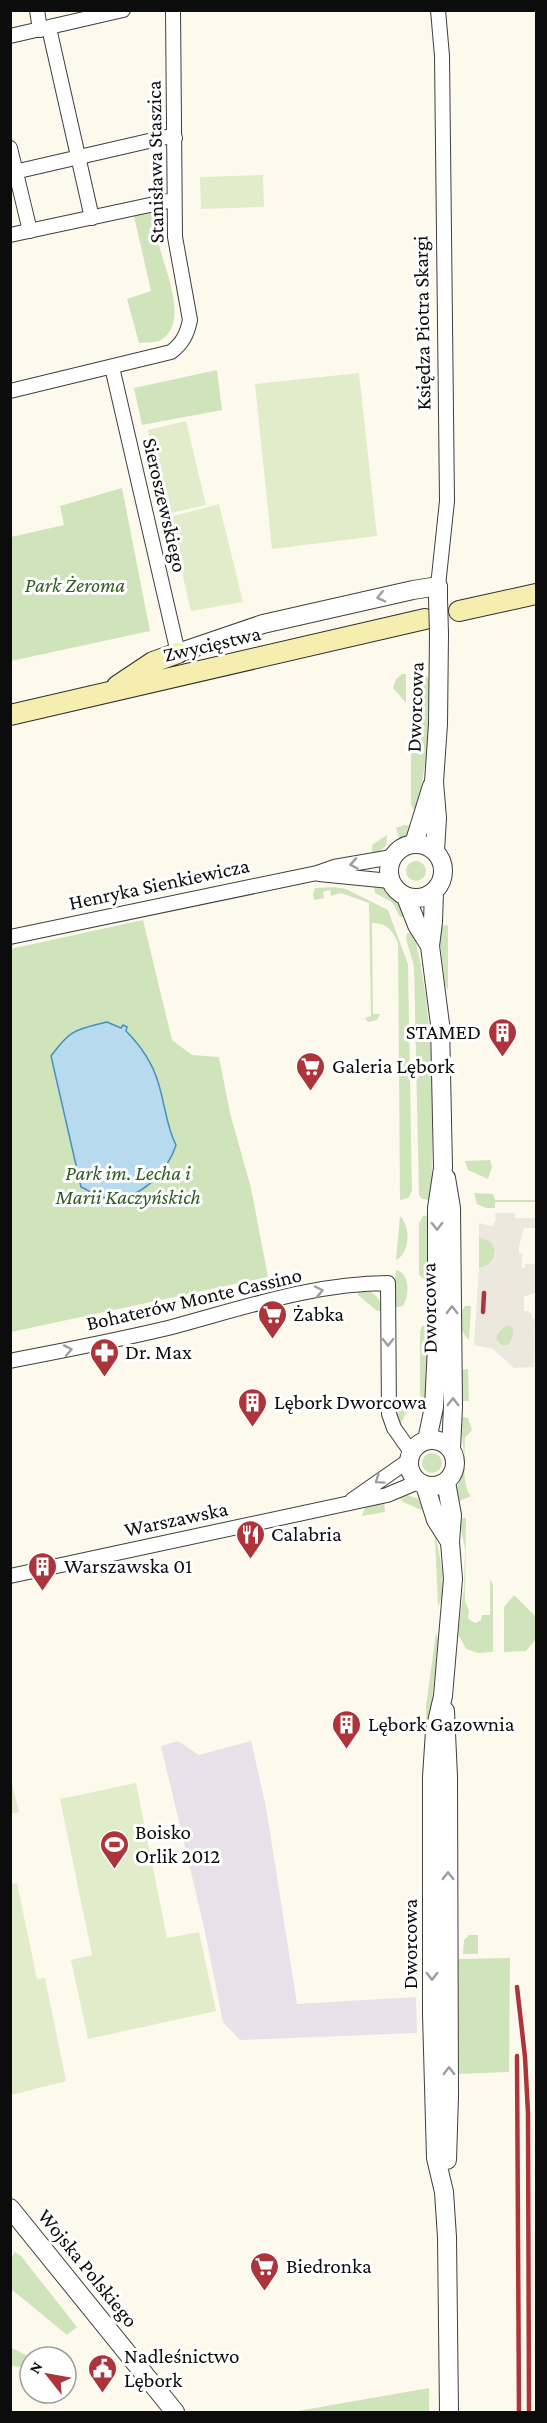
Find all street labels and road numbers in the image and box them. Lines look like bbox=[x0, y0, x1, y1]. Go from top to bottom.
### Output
street label: Stanisława Staszica bbox=[142, 80, 168, 244]
street label: Księdza Piotra Skargi bbox=[408, 235, 436, 411]
street label: Sieroszewskiego bbox=[138, 436, 192, 574]
street label: Zwycięstwa bbox=[161, 621, 263, 667]
street label: Dworcowa bbox=[401, 661, 429, 753]
street label: Henryka Sienkiewicza bbox=[67, 853, 252, 915]
street label: Dworcowa bbox=[416, 1262, 442, 1354]
street label: Bohaterów Monte Cassino bbox=[84, 1263, 304, 1335]
street label: Warszawska bbox=[122, 1496, 230, 1542]
street label: Dworcowa bbox=[398, 1898, 422, 1989]
street label: Wojska Polskiego bbox=[33, 2204, 143, 2332]

